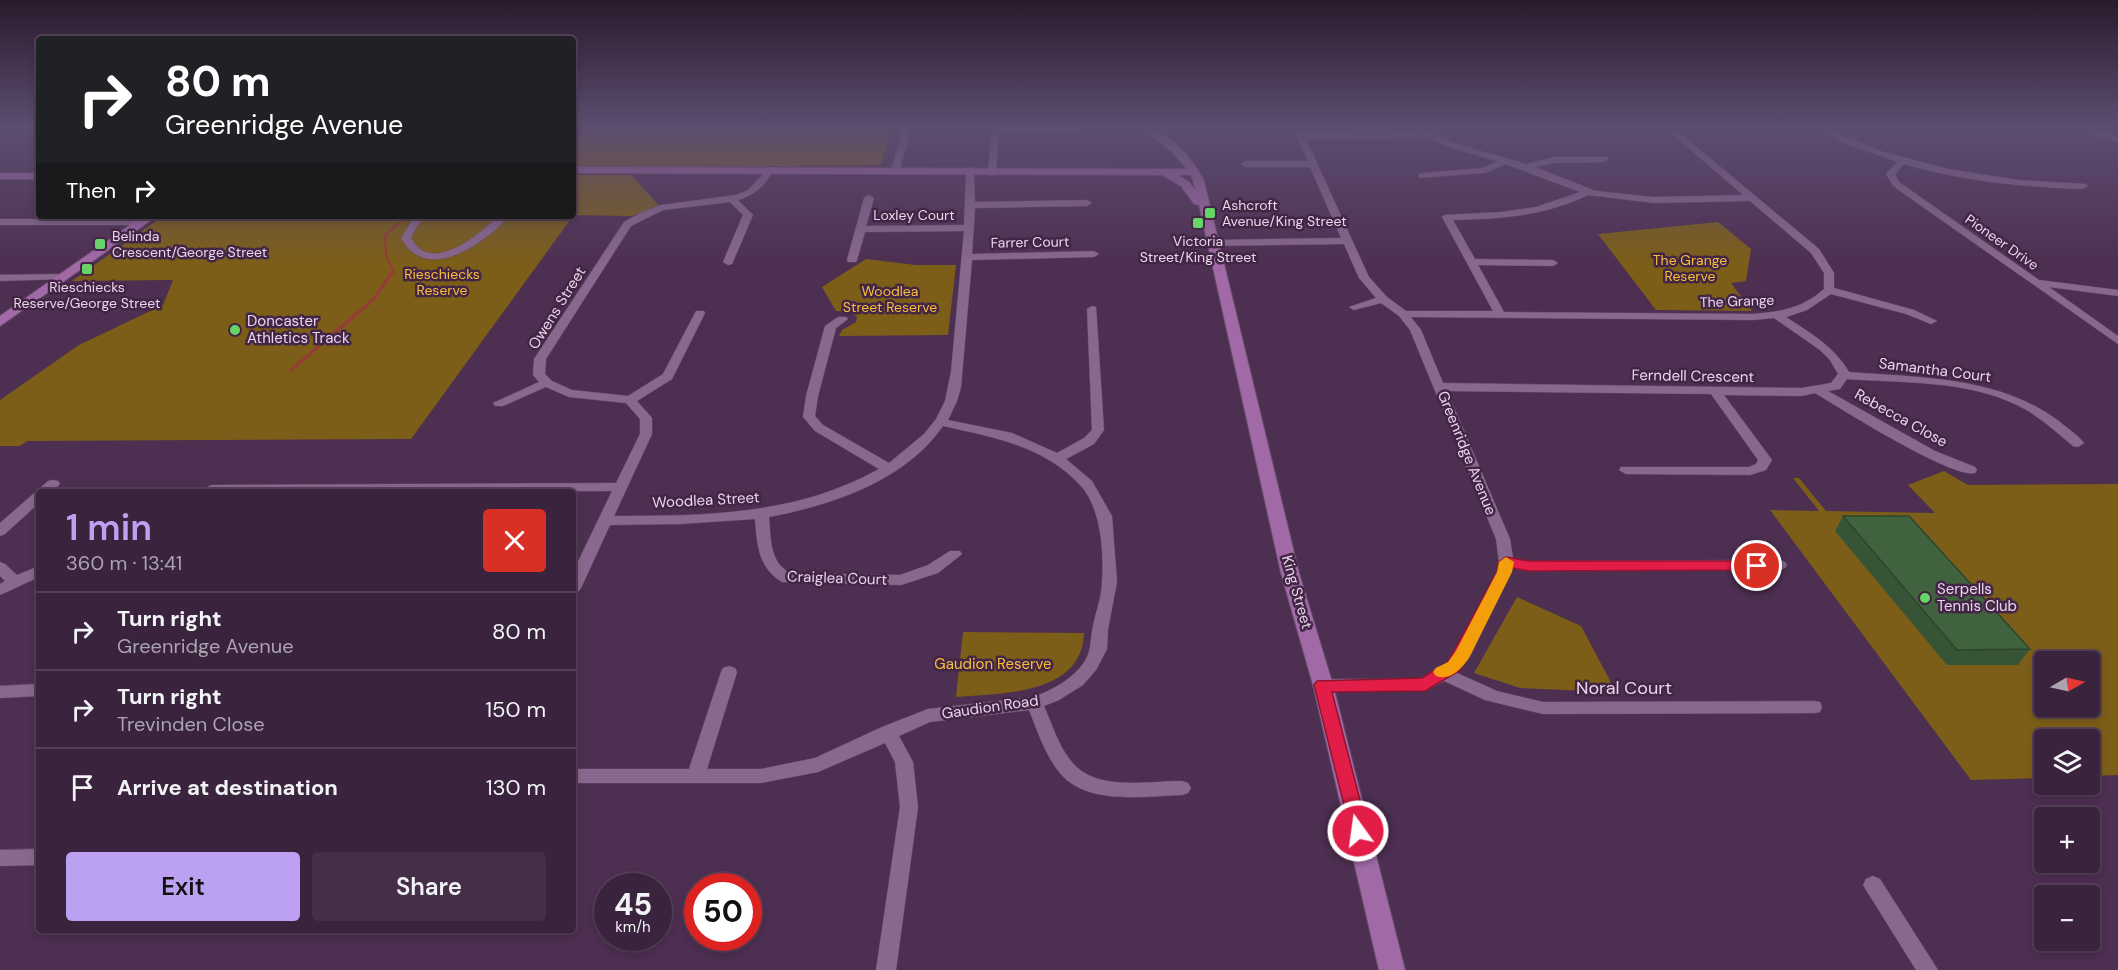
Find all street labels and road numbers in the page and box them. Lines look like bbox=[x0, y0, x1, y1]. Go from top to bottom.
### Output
street label: Loxley Court bbox=[873, 206, 955, 224]
street label: Pioneer Drive bbox=[1962, 210, 2042, 274]
street label: Farrer Court bbox=[991, 232, 1069, 252]
street label: Owens Street bbox=[524, 263, 590, 353]
street label: The Grange bbox=[1699, 291, 1775, 311]
street label: Samantha Court bbox=[1878, 353, 1993, 387]
street label: Ferndell Crescent bbox=[1632, 365, 1755, 387]
street label: Rebecca Close bbox=[1851, 384, 1951, 452]
street label: Greenridge Avenue bbox=[1433, 388, 1501, 518]
street label: Woodlea Street bbox=[652, 487, 760, 513]
street label: King Street bbox=[1277, 553, 1317, 631]
street label: Craiglea Court bbox=[787, 566, 887, 590]
street label: Noral Court bbox=[1576, 676, 1672, 700]
street label: Gaudion Road bbox=[940, 690, 1040, 724]

